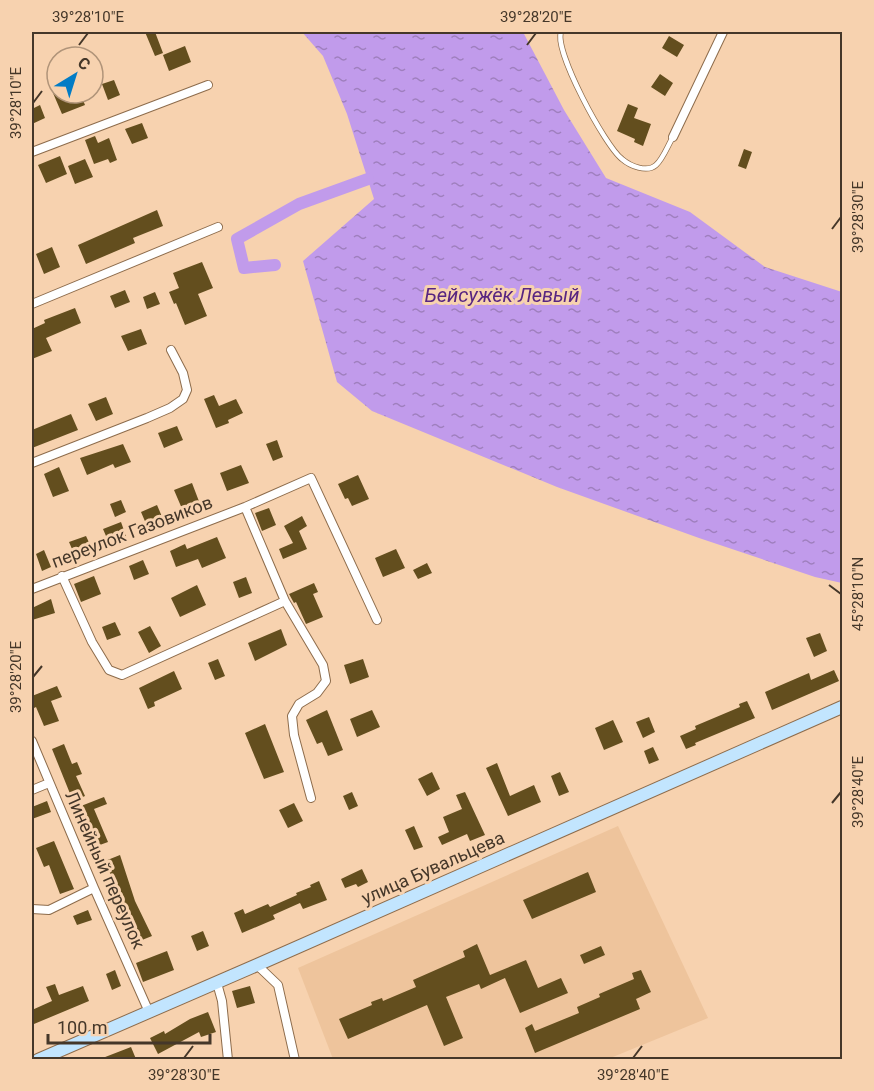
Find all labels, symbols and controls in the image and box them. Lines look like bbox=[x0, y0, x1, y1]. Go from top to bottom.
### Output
text: 39°28'10"E bbox=[52, 8, 125, 26]
text: 39°28'20"E bbox=[500, 8, 573, 26]
north arrow bbox=[45, 45, 105, 105]
text: С bbox=[74, 53, 94, 74]
text: 39°28'10"E bbox=[7, 66, 25, 139]
text: 39°28'30"E bbox=[849, 180, 867, 253]
water label: Бейсужёк Левый bbox=[425, 283, 579, 307]
street label: переулок Газовиков bbox=[48, 491, 215, 572]
text: 45°28'10"N bbox=[849, 557, 867, 631]
text: 39°28'20"E bbox=[7, 640, 25, 713]
text: 39°28'40"E bbox=[849, 755, 867, 828]
street label: Линейный переулок bbox=[61, 788, 150, 952]
street label: улица Бувальцева bbox=[358, 827, 508, 909]
scale bar bbox=[48, 1007, 210, 1045]
text: 100 m bbox=[57, 1017, 108, 1038]
text: 39°28'30"E bbox=[148, 1066, 221, 1084]
text: 39°28'40"E bbox=[597, 1066, 670, 1084]

